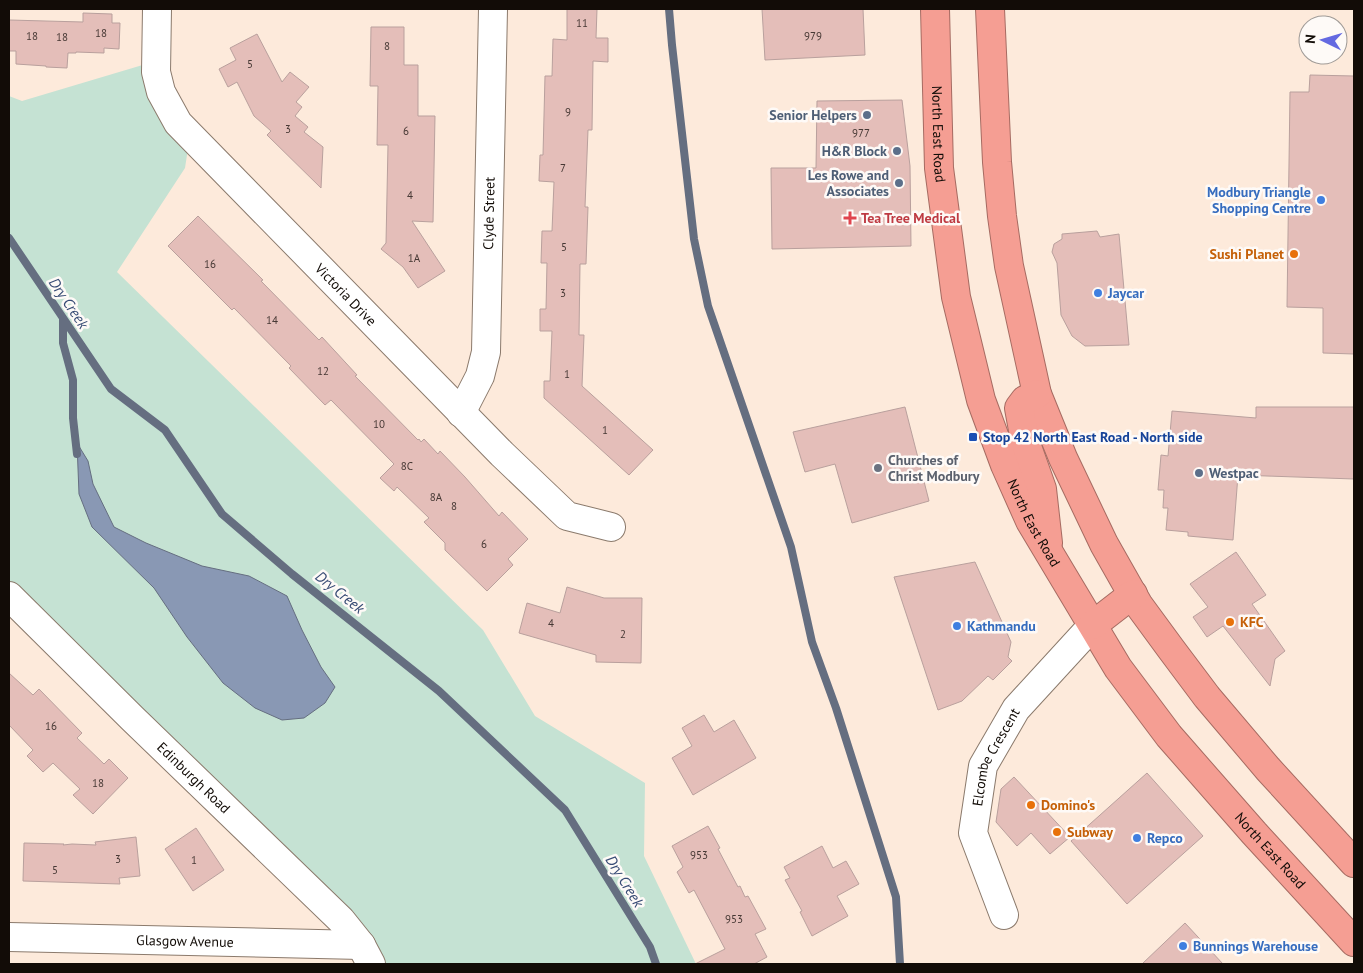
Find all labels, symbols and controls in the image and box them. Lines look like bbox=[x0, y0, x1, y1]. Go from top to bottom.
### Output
north arrow bbox=[1298, 15, 1348, 65]
house number: 11 bbox=[576, 16, 588, 30]
house number: 18 bbox=[95, 26, 107, 40]
house number: 18 bbox=[26, 29, 38, 43]
house number: 979 bbox=[804, 29, 822, 43]
house number: 18 bbox=[56, 30, 68, 44]
text: N bbox=[1301, 33, 1319, 44]
house number: 8 bbox=[384, 39, 390, 53]
house number: 5 bbox=[247, 57, 253, 71]
street label: North East Road bbox=[928, 85, 950, 183]
house number: 9 bbox=[565, 105, 571, 119]
place label: Senior Helpers bbox=[769, 106, 857, 124]
marker: Senior Helpers bbox=[861, 109, 873, 121]
house number: 3 bbox=[285, 122, 291, 136]
house number: 6 bbox=[403, 124, 409, 138]
house number: 977 bbox=[852, 126, 870, 140]
place label: H&R Block bbox=[822, 142, 887, 160]
marker: H&R Block bbox=[891, 145, 903, 157]
house number: 7 bbox=[560, 161, 566, 175]
place label: Les Rowe and Associates bbox=[808, 166, 889, 200]
street label: Clyde Street bbox=[479, 177, 499, 250]
marker: Les Rowe and Associates bbox=[893, 177, 905, 189]
place label: Modbury Triangle Shopping Centre bbox=[1207, 183, 1311, 217]
house number: 4 bbox=[407, 188, 413, 202]
marker: Modbury Triangle Shopping Centre bbox=[1315, 194, 1327, 206]
place label: Tea Tree Medical bbox=[861, 209, 961, 227]
marker: Tea Tree Medical bbox=[843, 211, 857, 225]
house number: 5 bbox=[561, 240, 567, 254]
place label: Sushi Planet bbox=[1210, 245, 1284, 263]
marker: Sushi Planet bbox=[1288, 248, 1300, 260]
house number: 1A bbox=[408, 251, 421, 265]
house number: 16 bbox=[204, 257, 216, 271]
street label: Victoria Drive bbox=[311, 259, 381, 330]
water label: Dry Creek bbox=[45, 274, 94, 333]
place label: Jaycar bbox=[1107, 284, 1144, 302]
house number: 3 bbox=[560, 286, 566, 300]
marker: Jaycar bbox=[1092, 287, 1104, 299]
house number: 14 bbox=[266, 313, 278, 327]
house number: 12 bbox=[317, 364, 329, 378]
house number: 1 bbox=[564, 367, 570, 381]
house number: 10 bbox=[373, 417, 385, 431]
house number: 1 bbox=[602, 423, 608, 437]
place label: Stop 42 North East Road - North side bbox=[983, 428, 1203, 446]
marker: Stop 42 North East Road - North side bbox=[967, 431, 979, 443]
place label: Churches of Christ Modbury bbox=[888, 451, 980, 485]
house number: 8C bbox=[401, 459, 413, 473]
marker: Churches of Christ Modbury bbox=[872, 462, 884, 474]
place label: Westpac bbox=[1209, 464, 1259, 482]
marker: Westpac bbox=[1193, 467, 1205, 479]
street label: North East Road bbox=[1003, 476, 1064, 570]
house number: 8A bbox=[430, 490, 443, 504]
house number: 8 bbox=[451, 499, 457, 513]
house number: 6 bbox=[481, 537, 487, 551]
water label: Dry Creek bbox=[312, 566, 369, 618]
place label: KFC bbox=[1240, 613, 1264, 631]
house number: 4 bbox=[548, 616, 554, 630]
marker: KFC bbox=[1224, 616, 1236, 628]
place label: Kathmandu bbox=[967, 617, 1036, 635]
marker: Kathmandu bbox=[951, 620, 963, 632]
house number: 2 bbox=[620, 627, 626, 641]
street label: Elcombe Crescent bbox=[968, 704, 1024, 807]
house number: 16 bbox=[45, 719, 57, 733]
street label: Edinburgh Road bbox=[153, 738, 234, 817]
house number: 18 bbox=[92, 776, 104, 790]
place label: Domino's bbox=[1041, 796, 1095, 814]
marker: Domino's bbox=[1025, 799, 1037, 811]
street label: North East Road bbox=[1231, 809, 1310, 892]
place label: Subway bbox=[1067, 823, 1113, 841]
marker: Subway bbox=[1051, 826, 1063, 838]
place label: Repco bbox=[1147, 829, 1183, 847]
marker: Repco bbox=[1131, 832, 1143, 844]
house number: 953 bbox=[690, 848, 708, 862]
house number: 3 bbox=[115, 852, 121, 866]
water label: Dry Creek bbox=[602, 852, 649, 912]
house number: 1 bbox=[191, 853, 197, 867]
house number: 5 bbox=[52, 863, 58, 877]
house number: 953 bbox=[725, 912, 743, 926]
street label: Glasgow Avenue bbox=[136, 931, 234, 951]
place label: Bunnings Warehouse bbox=[1193, 937, 1318, 955]
marker: Bunnings Warehouse bbox=[1177, 940, 1189, 952]

